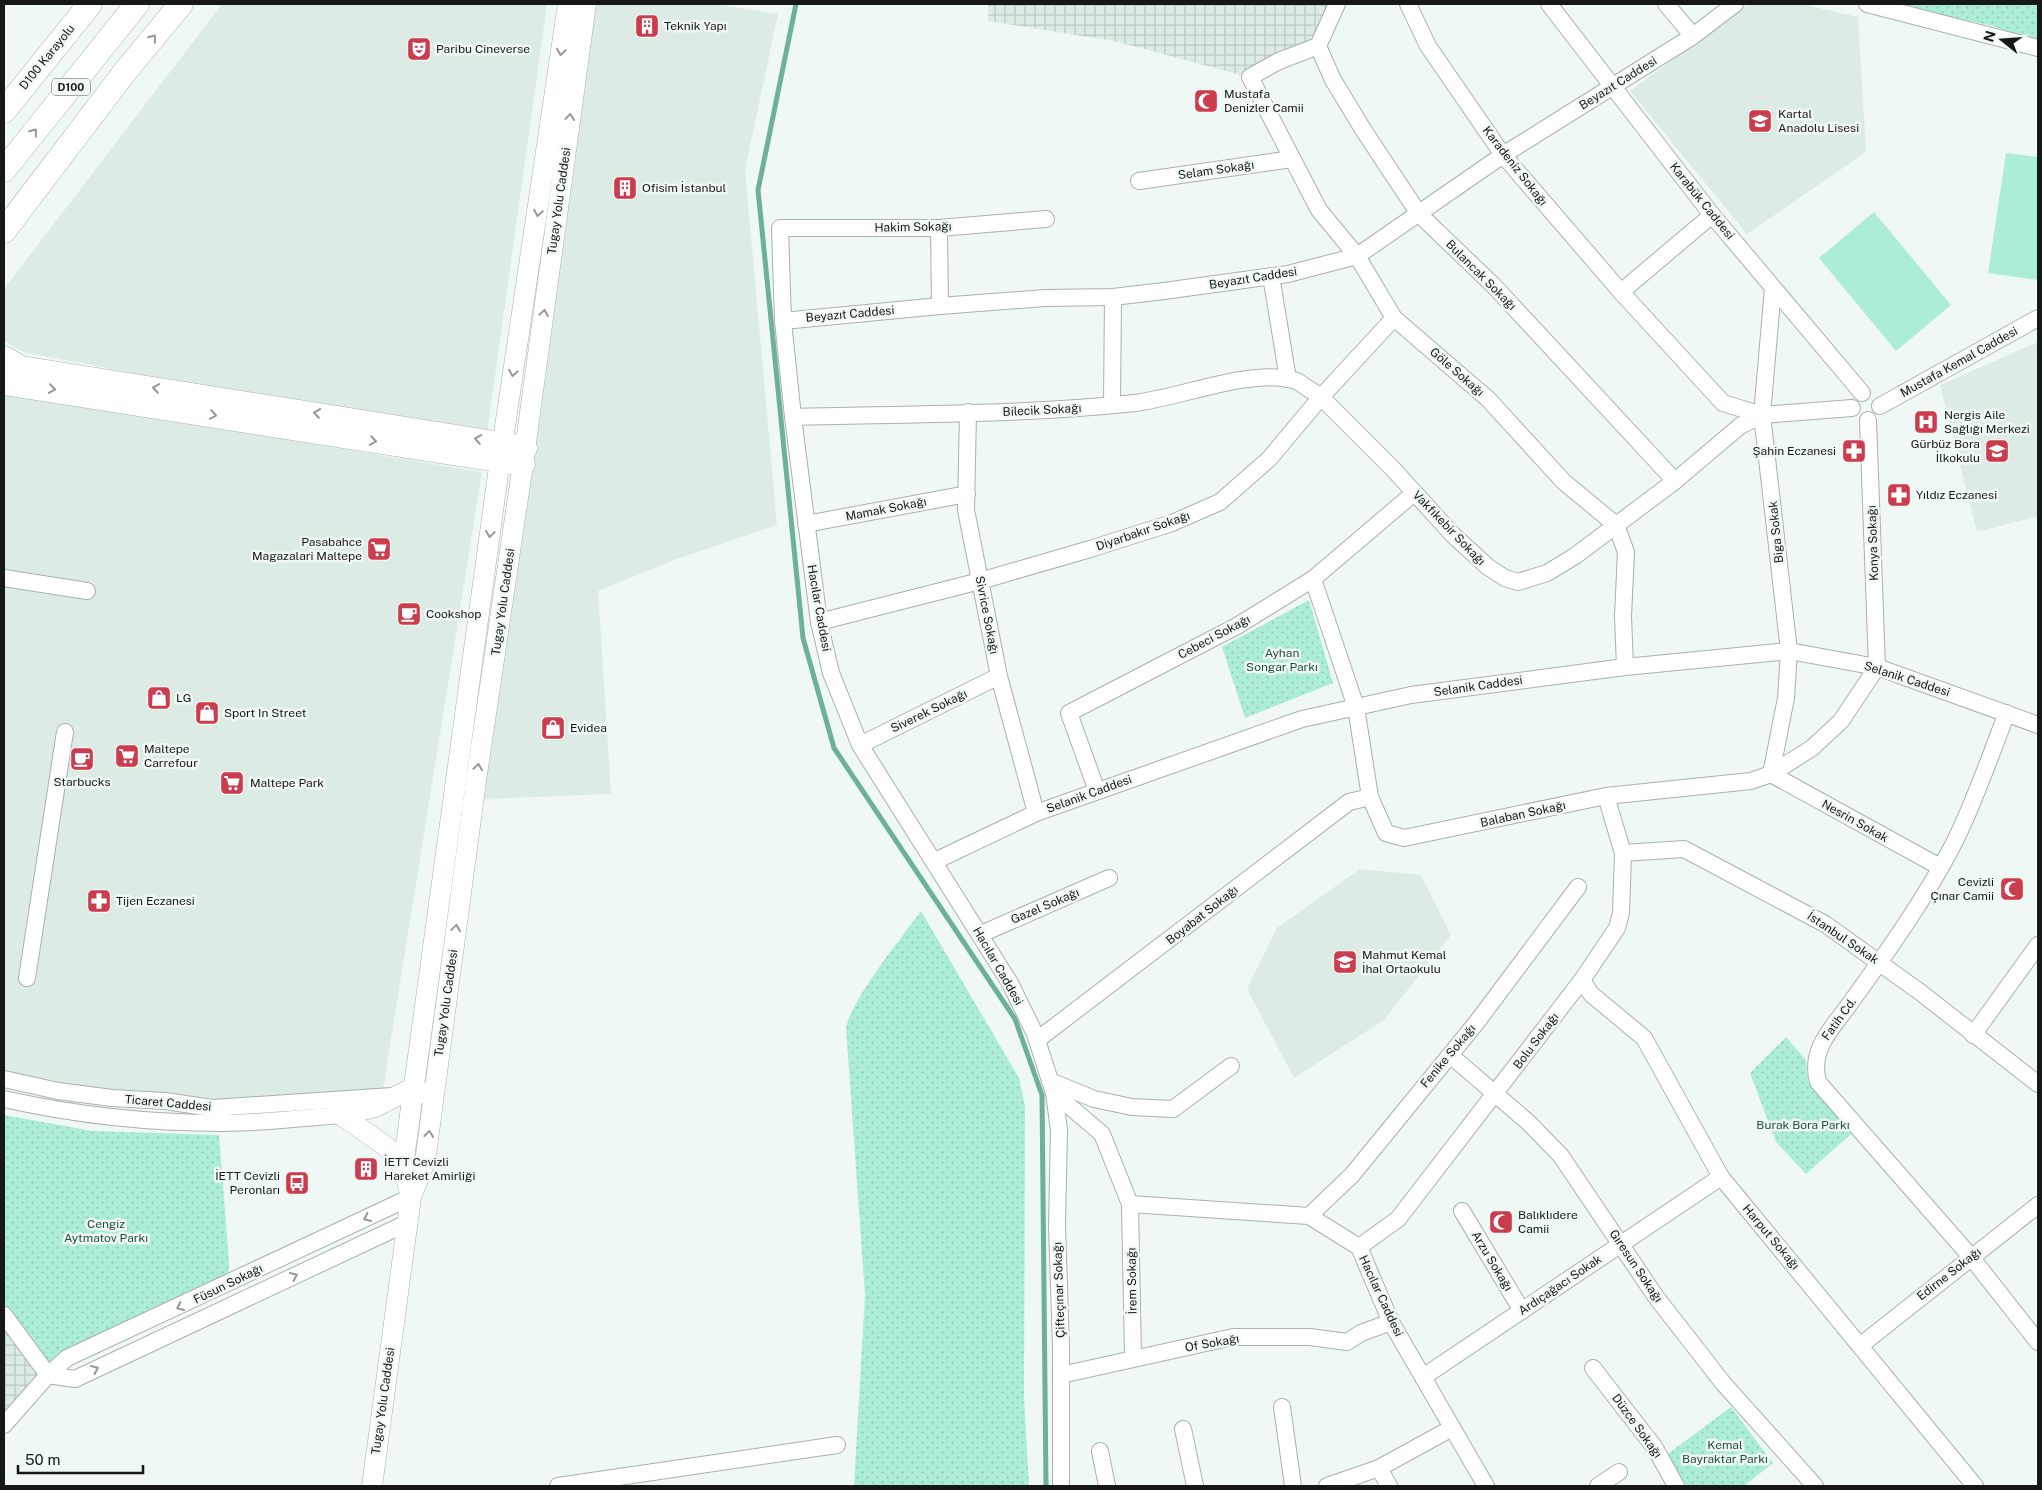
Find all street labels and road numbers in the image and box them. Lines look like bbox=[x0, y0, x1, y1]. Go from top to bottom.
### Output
street label: D100 Karayolu bbox=[16, 21, 78, 93]
street label: Beyazıt Caddesi bbox=[1577, 53, 1659, 112]
road number: D100 bbox=[52, 78, 90, 95]
street label: Karadeniz Sokağı bbox=[1480, 124, 1550, 208]
street label: Tugay Yolu Caddesi bbox=[545, 147, 573, 255]
street label: Selam Sokağı bbox=[1177, 158, 1255, 182]
street label: Karabük Caddesi bbox=[1667, 160, 1737, 242]
street label: Hakim Sokağı bbox=[874, 219, 952, 235]
street label: Bulancak Sokağı bbox=[1443, 237, 1519, 313]
street label: Beyazıt Caddesi bbox=[1208, 264, 1298, 292]
street label: Beyazıt Caddesi bbox=[805, 303, 895, 325]
street label: Mustafa Kemal Caddesi bbox=[1898, 324, 2020, 400]
street label: Göle Sokağı bbox=[1427, 345, 1487, 399]
street label: Bilecik Sokağı bbox=[1002, 401, 1082, 419]
street label: Vakfıkebir Sokağı bbox=[1410, 488, 1488, 568]
street label: Mamak Sokağı bbox=[844, 494, 928, 524]
street label: Biga Sokak bbox=[1766, 500, 1786, 564]
street label: Konya Sokağı bbox=[1865, 505, 1881, 581]
street label: Diyarbakır Sokağı bbox=[1094, 508, 1192, 554]
street label: Tugay Yolu Caddesi bbox=[489, 548, 517, 656]
street label: Hacılar Caddesi bbox=[804, 563, 834, 653]
street label: Sivrice Sokağı bbox=[973, 575, 1001, 655]
street label: Cebeci Sokağı bbox=[1176, 612, 1252, 662]
street label: Selanik Caddesi bbox=[1862, 658, 1952, 700]
street label: Selanik Caddesi bbox=[1433, 673, 1523, 699]
street label: Siverek Sokağı bbox=[889, 686, 969, 736]
street label: Selanik Caddesi bbox=[1045, 772, 1134, 816]
street label: Nesrin Sokak bbox=[1819, 797, 1891, 845]
street label: Balaban Sokağı bbox=[1479, 798, 1567, 830]
street label: Boyabat Sokağı bbox=[1163, 883, 1241, 947]
street label: Gazel Sokağı bbox=[1009, 885, 1081, 927]
street label: İstanbul Sokak bbox=[1805, 909, 1882, 967]
street label: Hacılar Caddesi bbox=[970, 924, 1026, 1008]
street label: Tugay Yolu Caddesi bbox=[432, 949, 460, 1057]
street label: Fatih Cd. bbox=[1819, 995, 1859, 1043]
street label: Bolu Sokağı bbox=[1510, 1010, 1562, 1072]
street label: Fenike Sokağı bbox=[1417, 1022, 1479, 1090]
street label: Ticaret Caddesi bbox=[124, 1092, 212, 1114]
street label: Harput Sokağı bbox=[1740, 1202, 1802, 1272]
street label: Gıresun Sokağı bbox=[1607, 1227, 1665, 1305]
street label: Arzu Sokağı bbox=[1469, 1229, 1515, 1293]
street label: Çifteçınar Sokağı bbox=[1050, 1242, 1068, 1338]
street label: Edirne Sokağı bbox=[1914, 1245, 1984, 1303]
street label: İrem Sokağı bbox=[1124, 1248, 1140, 1314]
street label: Ardıçağacı Sokak bbox=[1516, 1252, 1604, 1318]
street label: Hacılar Caddesi bbox=[1356, 1253, 1406, 1339]
street label: Füsun Sokağı bbox=[191, 1261, 265, 1307]
street label: Of Sokağı bbox=[1184, 1331, 1240, 1355]
street label: Tugay Yolu Caddesi bbox=[369, 1347, 397, 1455]
street label: Düzce Sokağı bbox=[1609, 1391, 1665, 1461]

